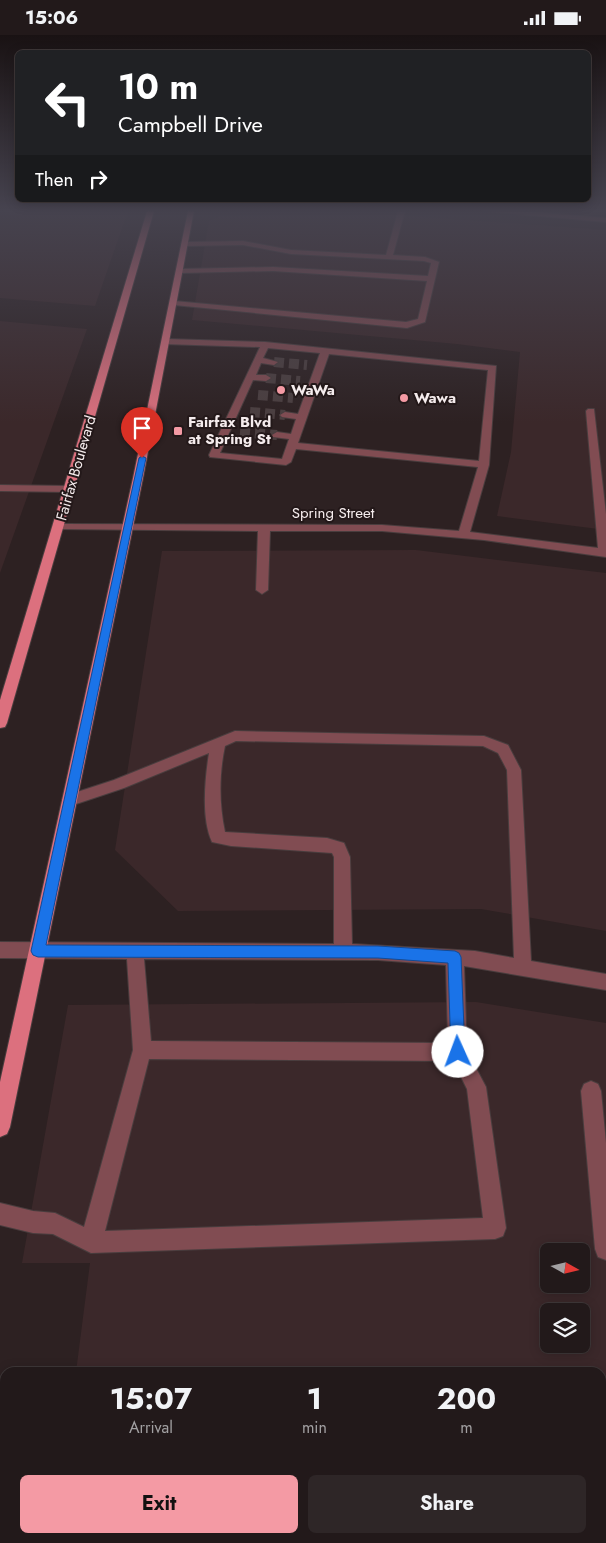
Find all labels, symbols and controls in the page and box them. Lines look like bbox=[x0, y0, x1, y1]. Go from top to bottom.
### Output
text: 15:06 bbox=[25, 4, 78, 31]
text: 10 m bbox=[118, 62, 198, 112]
icon: left bbox=[35, 70, 100, 135]
text: Campbell Drive bbox=[118, 108, 263, 140]
icon: right bbox=[84, 165, 112, 193]
text: Then bbox=[35, 166, 74, 193]
place label: WaWa bbox=[291, 379, 335, 401]
marker: WaWa bbox=[275, 384, 287, 396]
place label: Wawa bbox=[414, 387, 456, 409]
marker: Wawa bbox=[398, 392, 410, 404]
pin bbox=[121, 407, 163, 458]
place label: Fairfax Blvd at Spring St bbox=[188, 411, 271, 450]
street label: Fairfax Boulevard bbox=[50, 413, 102, 523]
icon: arrive bbox=[128, 414, 156, 442]
marker: Fairfax Blvd at Spring St bbox=[172, 425, 184, 437]
street label: Spring Street bbox=[292, 502, 375, 524]
position arrow bbox=[431, 1025, 483, 1077]
north arrow bbox=[540, 1243, 590, 1293]
map controls bbox=[540, 1243, 590, 1353]
button: layers bbox=[540, 1303, 590, 1353]
text: 15:07 bbox=[110, 1377, 192, 1420]
text: 1 bbox=[307, 1377, 322, 1420]
text: 200 bbox=[437, 1377, 496, 1420]
text: Arrival bbox=[129, 1416, 173, 1439]
text: min bbox=[302, 1416, 327, 1439]
text: m bbox=[460, 1416, 473, 1439]
button: Exit bbox=[20, 1475, 298, 1533]
button: Share bbox=[308, 1475, 586, 1533]

